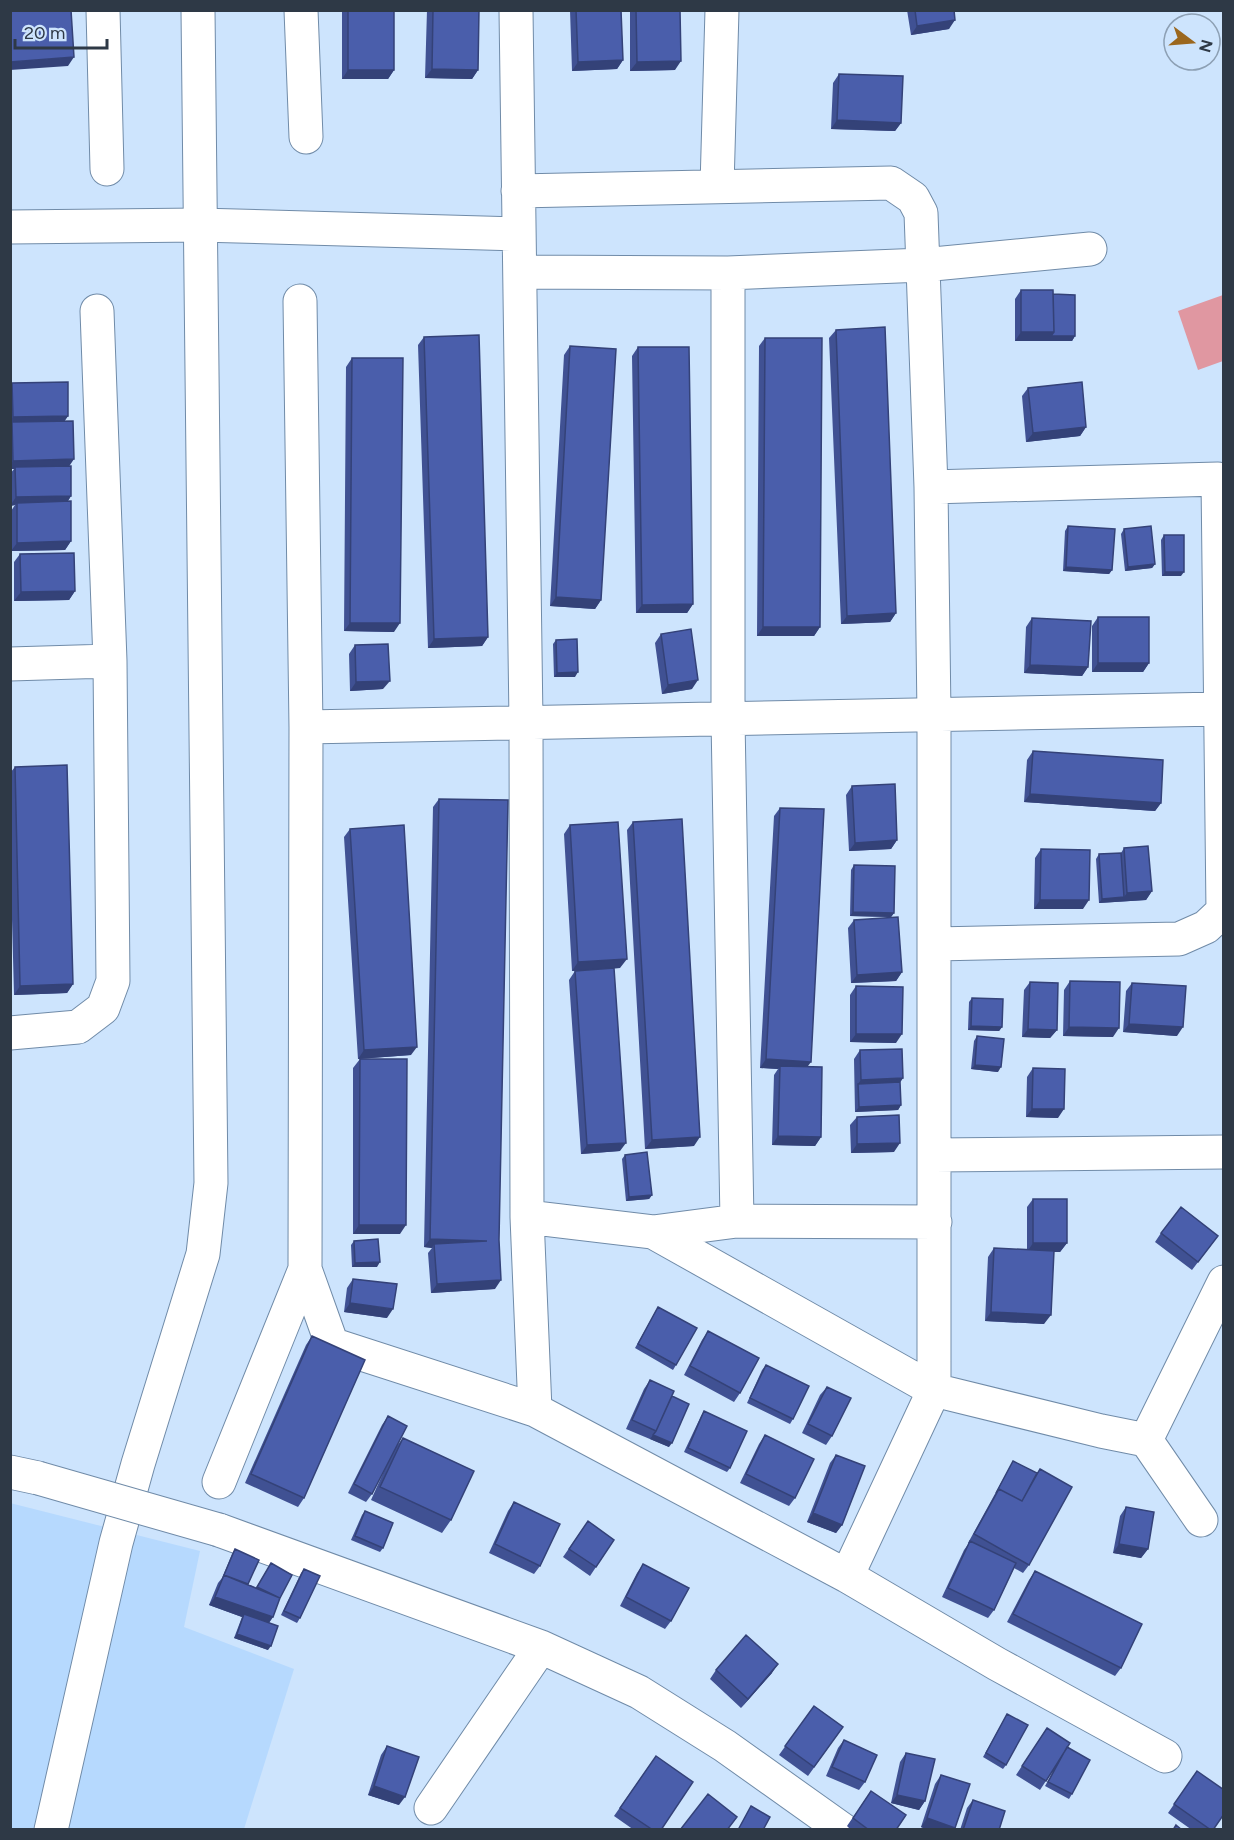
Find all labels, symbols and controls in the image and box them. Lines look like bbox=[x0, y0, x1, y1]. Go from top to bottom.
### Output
scale bar bbox=[15, 12, 106, 50]
north arrow bbox=[1162, 12, 1222, 72]
text: 20 m bbox=[24, 22, 65, 44]
text: N bbox=[1195, 37, 1217, 55]

